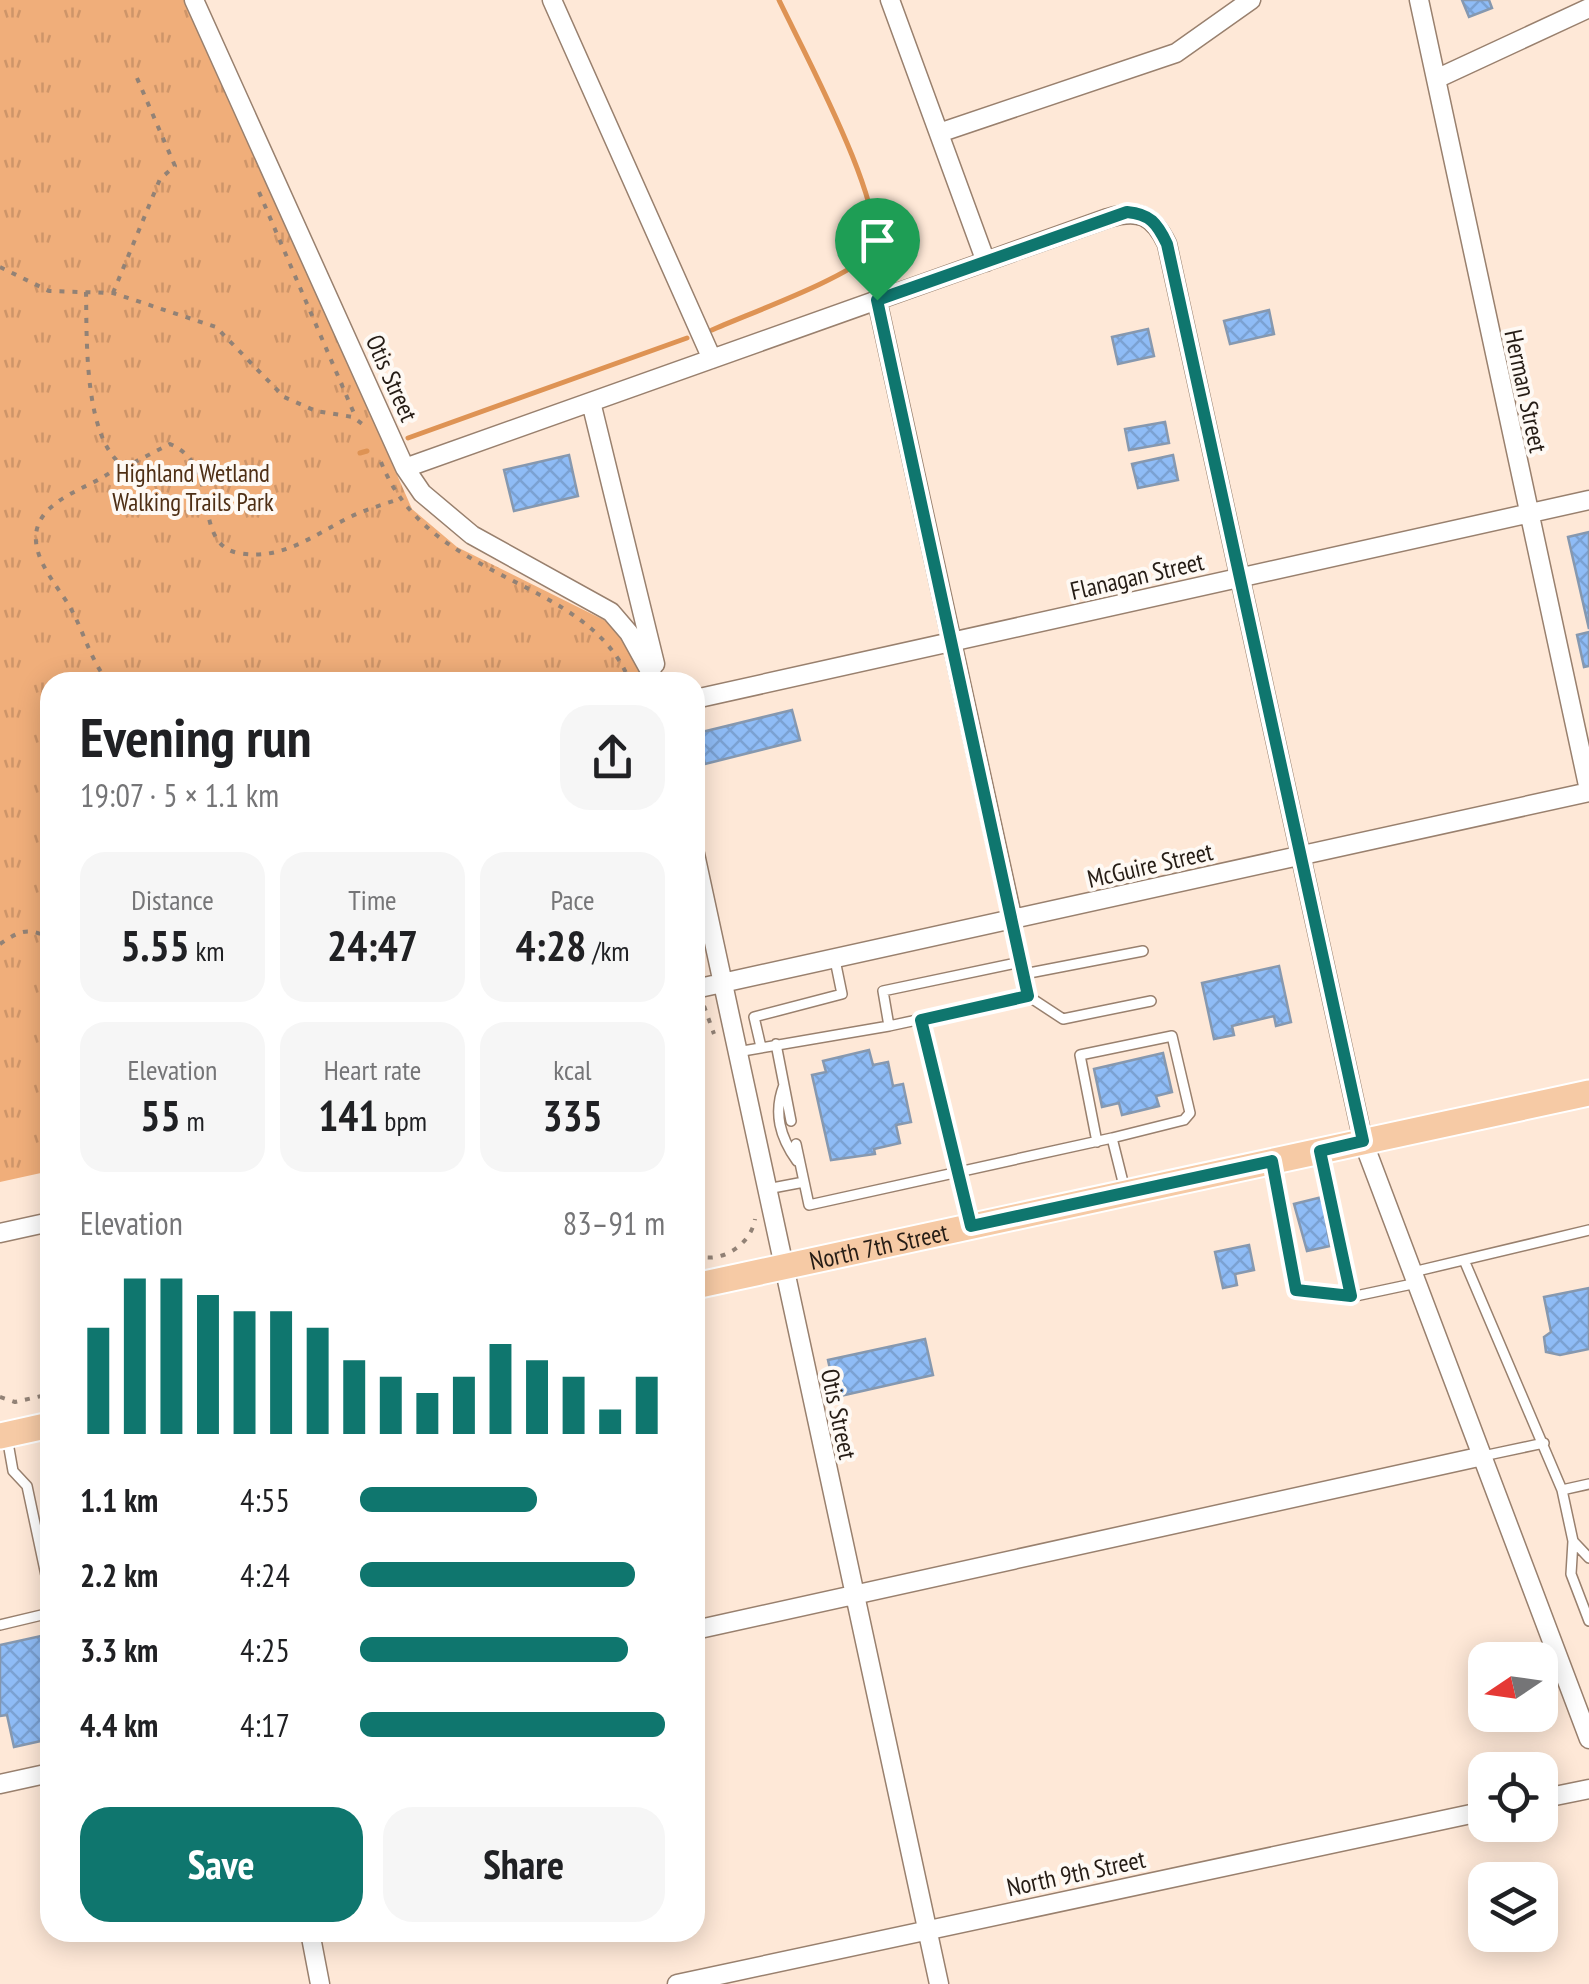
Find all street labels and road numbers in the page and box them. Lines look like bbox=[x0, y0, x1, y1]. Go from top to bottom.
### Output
street label: Herman Street bbox=[1497, 327, 1555, 456]
street label: Otis Street bbox=[359, 330, 425, 426]
street label: Flanagan Street bbox=[1067, 545, 1207, 607]
street label: McGuire Street bbox=[1084, 835, 1216, 895]
street label: North 7th Street bbox=[806, 1216, 951, 1277]
street label: Otis Street bbox=[814, 1366, 864, 1462]
street label: North 9th Street bbox=[1004, 1843, 1148, 1903]

